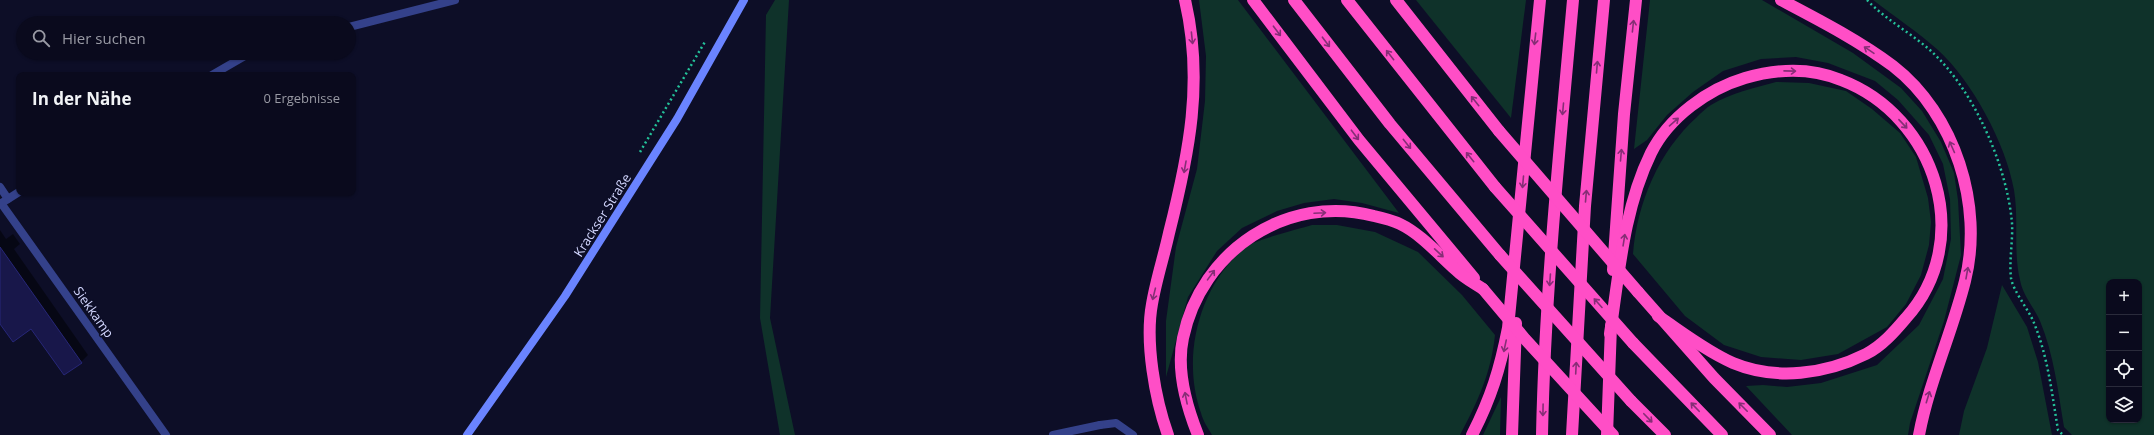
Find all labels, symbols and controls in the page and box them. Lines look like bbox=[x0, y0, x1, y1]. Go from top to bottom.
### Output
search box bbox=[16, 16, 356, 60]
one-way arrow bbox=[1629, 20, 1637, 33]
one-way arrow bbox=[1273, 26, 1281, 37]
icon: search bbox=[30, 27, 52, 49]
text: Hier suchen bbox=[62, 28, 146, 48]
one-way arrow bbox=[1188, 31, 1196, 44]
one-way arrow bbox=[1531, 32, 1539, 45]
one-way arrow bbox=[1322, 37, 1330, 48]
one-way arrow bbox=[1863, 46, 1874, 54]
one-way arrow bbox=[1385, 49, 1394, 60]
one-way arrow bbox=[1594, 61, 1601, 74]
one-way arrow bbox=[1783, 67, 1796, 75]
text: In der Nähe bbox=[32, 87, 131, 110]
text: 0 Ergebnisse bbox=[263, 89, 340, 107]
one-way arrow bbox=[1470, 95, 1479, 106]
one-way arrow bbox=[1560, 102, 1567, 115]
one-way arrow bbox=[1669, 117, 1679, 127]
one-way arrow bbox=[1898, 119, 1907, 129]
one-way arrow bbox=[1351, 129, 1359, 140]
one-way arrow bbox=[1402, 139, 1411, 149]
one-way arrow bbox=[1948, 141, 1955, 153]
one-way arrow bbox=[1617, 149, 1625, 162]
one-way arrow bbox=[1466, 151, 1475, 162]
one-way arrow bbox=[1181, 161, 1189, 174]
street label: Krackser Straße bbox=[569, 170, 635, 260]
one-way arrow bbox=[1519, 175, 1527, 188]
one-way arrow bbox=[1582, 190, 1589, 203]
one-way arrow bbox=[1313, 209, 1326, 216]
one-way arrow bbox=[1620, 234, 1628, 247]
one-way arrow bbox=[1433, 248, 1443, 257]
one-way arrow bbox=[1963, 267, 1971, 280]
one-way arrow bbox=[1207, 270, 1215, 281]
one-way arrow bbox=[1547, 273, 1554, 286]
map controls bbox=[2106, 279, 2142, 423]
button: + bbox=[2106, 279, 2142, 315]
street label: Siekkamp bbox=[70, 283, 118, 341]
one-way arrow bbox=[1150, 287, 1158, 300]
one-way arrow bbox=[1593, 298, 1602, 308]
button: − bbox=[2106, 315, 2142, 351]
one-way arrow bbox=[1500, 339, 1508, 352]
button: locate bbox=[2106, 351, 2142, 387]
one-way arrow bbox=[1572, 362, 1579, 375]
button: layers bbox=[2106, 387, 2142, 423]
one-way arrow bbox=[1925, 391, 1932, 404]
one-way arrow bbox=[1181, 392, 1189, 405]
one-way arrow bbox=[1690, 402, 1700, 412]
one-way arrow bbox=[1738, 402, 1747, 412]
one-way arrow bbox=[1539, 403, 1546, 416]
one-way arrow bbox=[1643, 413, 1653, 423]

